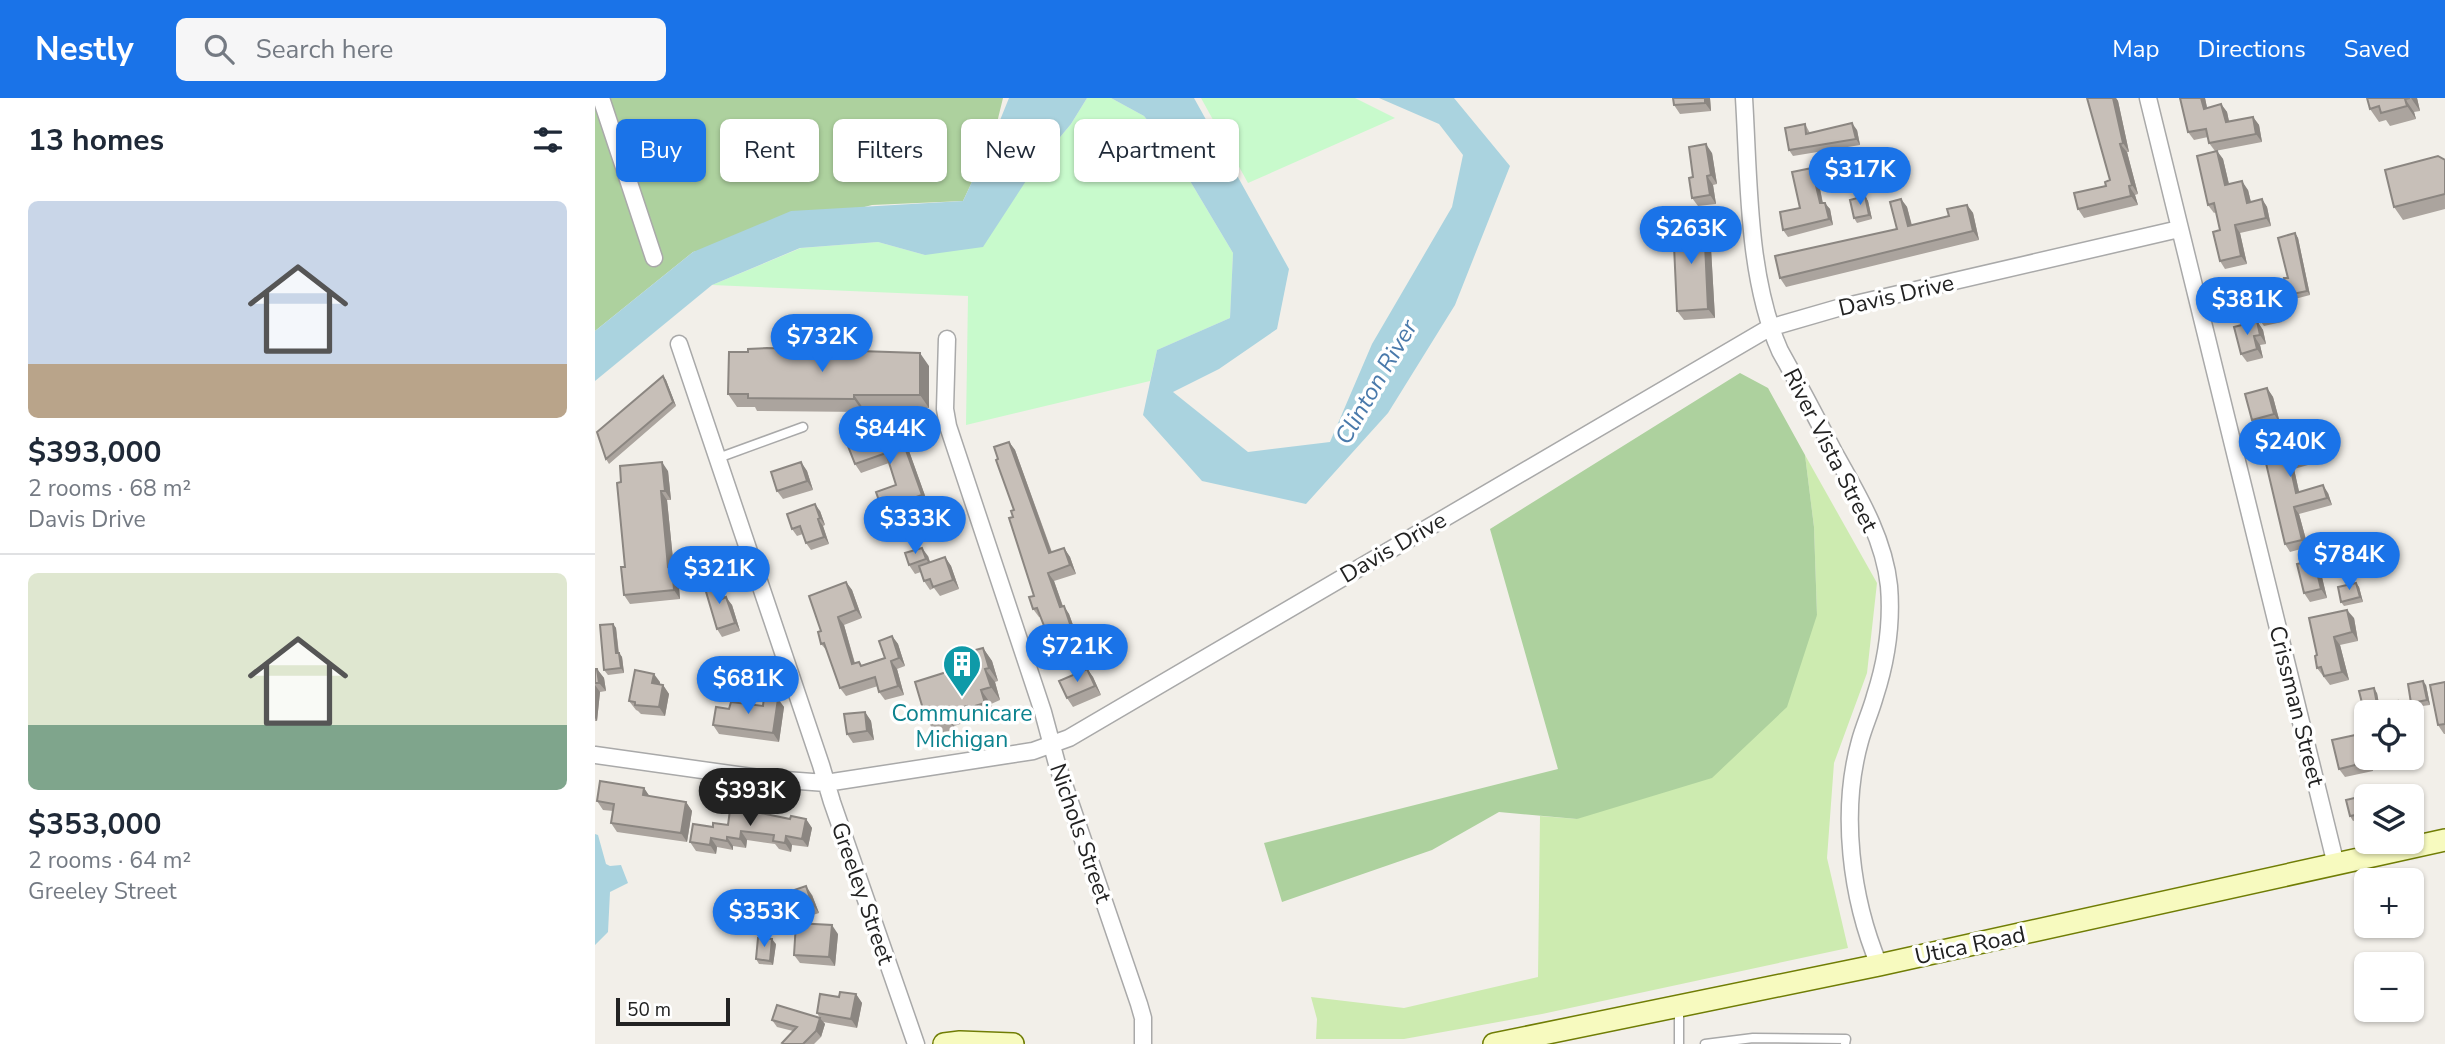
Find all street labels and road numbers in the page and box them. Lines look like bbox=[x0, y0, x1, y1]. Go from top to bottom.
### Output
street label: Davis Drive bbox=[1835, 267, 1957, 324]
street label: River Vista Street bbox=[1776, 363, 1886, 538]
street label: Davis Drive bbox=[1334, 505, 1452, 590]
street label: Crissman Street bbox=[2262, 622, 2332, 791]
street label: Nichols Street bbox=[1042, 759, 1119, 908]
street label: Greeley Street bbox=[824, 818, 902, 969]
street label: Utica Road bbox=[1912, 919, 2028, 972]

